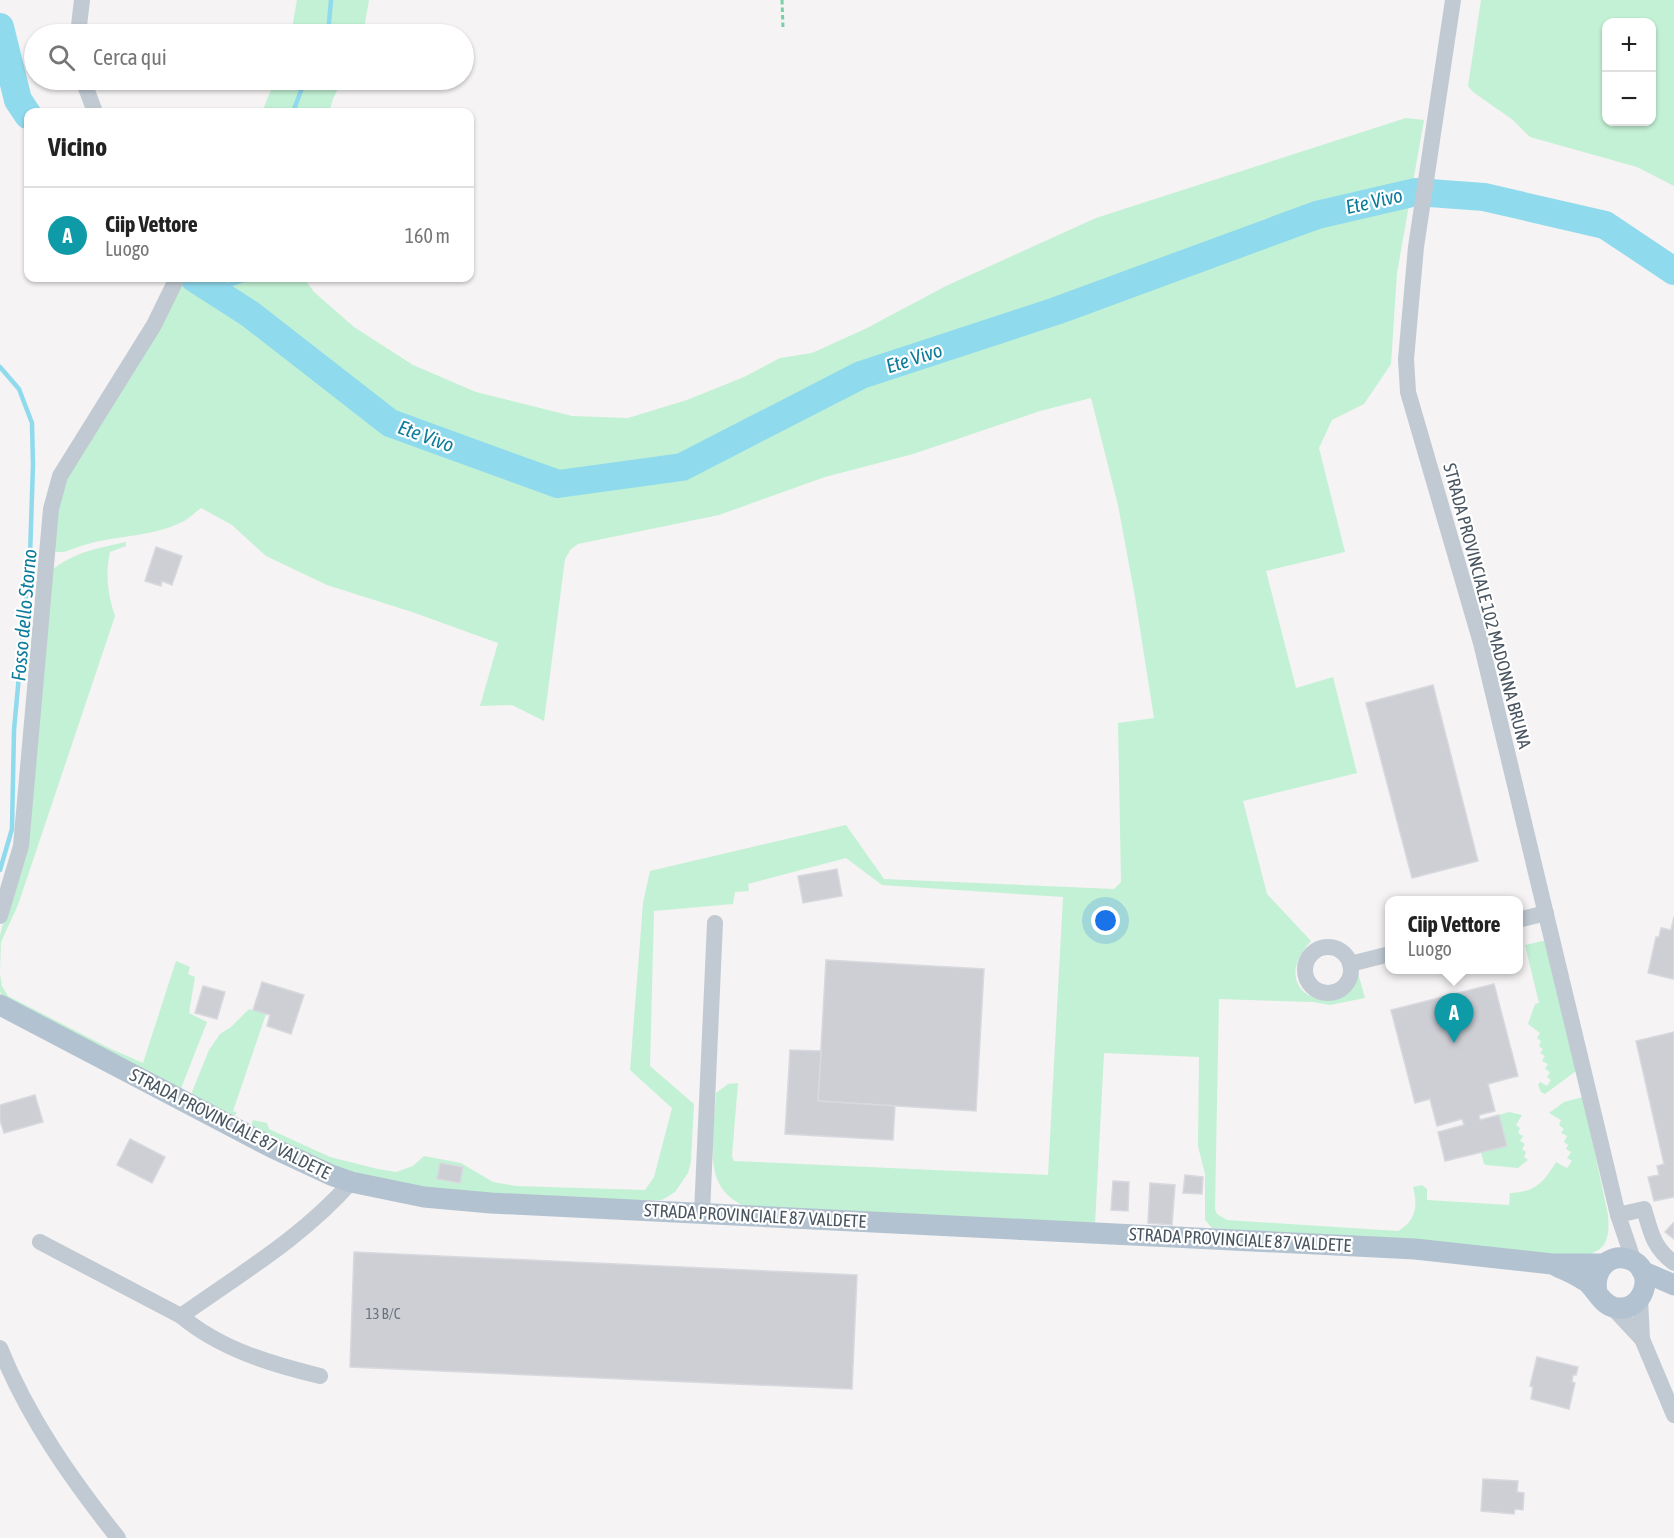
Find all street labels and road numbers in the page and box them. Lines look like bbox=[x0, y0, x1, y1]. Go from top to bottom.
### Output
street label: STRADA PROVINCIALE 102 MADONNA BRUNA bbox=[1439, 461, 1536, 751]
street label: STRADA PROVINCIALE 87 VALDETE bbox=[126, 1064, 334, 1183]
street label: STRADA PROVINCIALE 87 VALDETE bbox=[644, 1199, 867, 1232]
street label: STRADA PROVINCIALE 87 VALDETE bbox=[1129, 1223, 1352, 1256]

